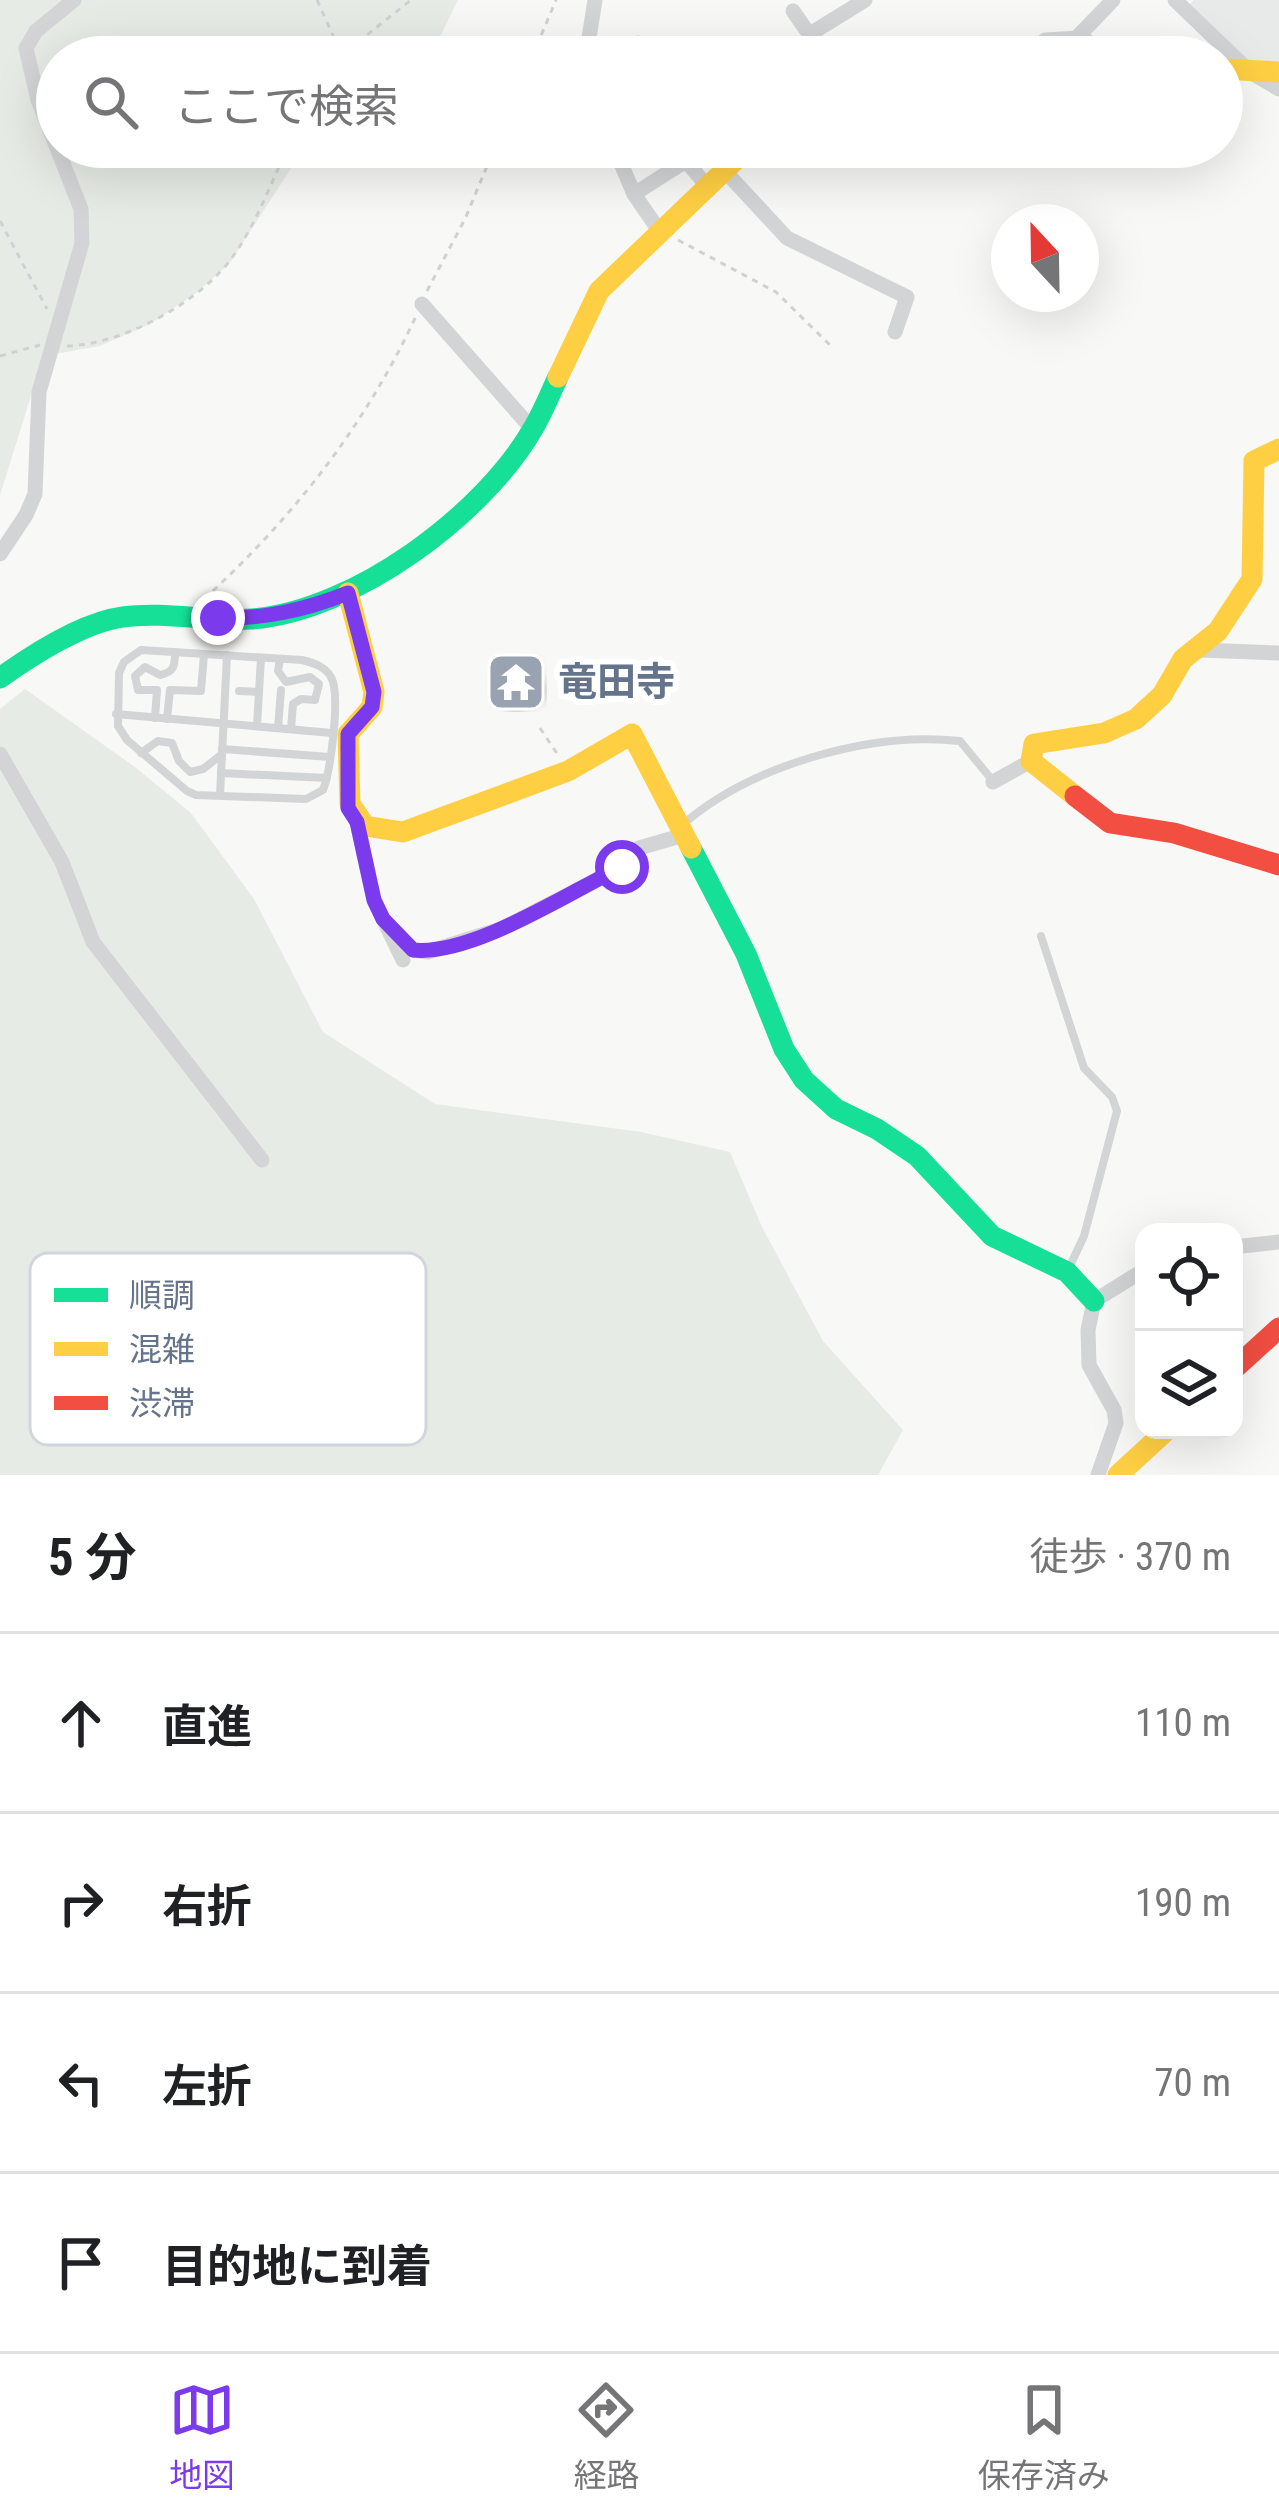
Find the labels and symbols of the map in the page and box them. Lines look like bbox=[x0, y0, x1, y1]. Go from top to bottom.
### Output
north arrow bbox=[991, 204, 1099, 312]
route end bbox=[191, 591, 245, 645]
temple icon: 竜田寺 bbox=[485, 651, 547, 713]
place label: 竜田寺 bbox=[558, 659, 675, 705]
route start bbox=[595, 840, 649, 894]
legend bbox=[30, 1253, 426, 1445]
text: 順調 bbox=[129, 1276, 195, 1315]
text: 混雑 bbox=[129, 1330, 195, 1369]
text: 渋滞 bbox=[129, 1384, 195, 1423]

